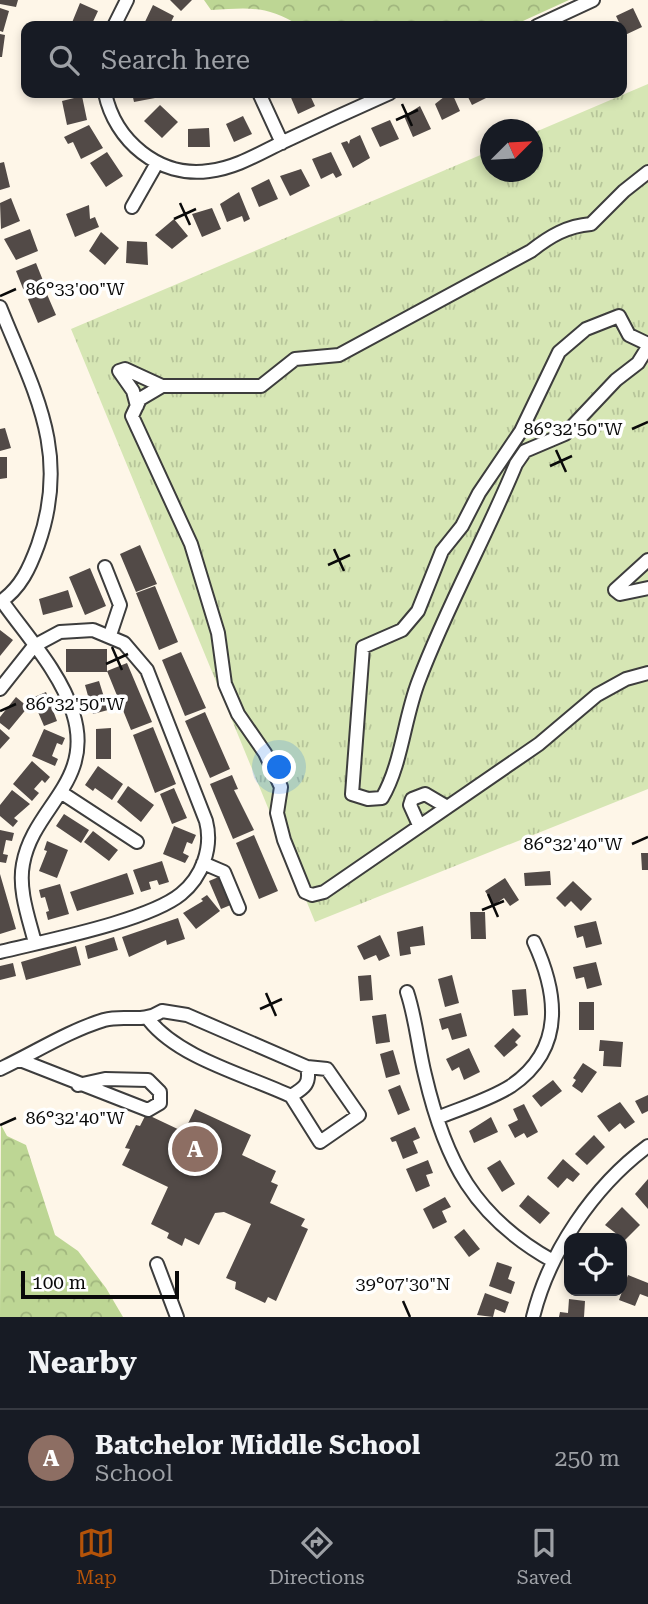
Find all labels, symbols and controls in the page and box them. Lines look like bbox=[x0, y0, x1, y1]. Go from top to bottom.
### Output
search box bbox=[21, 21, 627, 98]
icon: search bbox=[45, 41, 83, 79]
text: Search here bbox=[101, 45, 250, 75]
north arrow bbox=[480, 119, 543, 182]
text: 86°33'00"W bbox=[26, 278, 125, 299]
text: 86°32'50"W bbox=[524, 418, 623, 439]
text: 86°32'50"W bbox=[26, 693, 125, 714]
your location bbox=[262, 750, 296, 784]
text: 86°32'40"W bbox=[524, 833, 623, 854]
text: 86°32'40"W bbox=[26, 1107, 125, 1128]
pin: A bbox=[172, 1123, 218, 1175]
map controls bbox=[564, 1233, 627, 1296]
button: locate bbox=[564, 1233, 627, 1296]
scale bar bbox=[21, 1268, 178, 1300]
text: 100 m bbox=[32, 1271, 86, 1294]
text: 39°07'30"N bbox=[356, 1273, 450, 1294]
text: Nearby bbox=[28, 1345, 137, 1380]
text: Batchelor Middle School bbox=[95, 1430, 420, 1460]
text: A bbox=[43, 1445, 59, 1472]
text: 250 m bbox=[555, 1445, 620, 1472]
text: School bbox=[95, 1460, 173, 1487]
tab: Map bbox=[76, 1524, 117, 1589]
tab: Directions bbox=[269, 1524, 365, 1589]
tab: Saved bbox=[517, 1524, 572, 1589]

